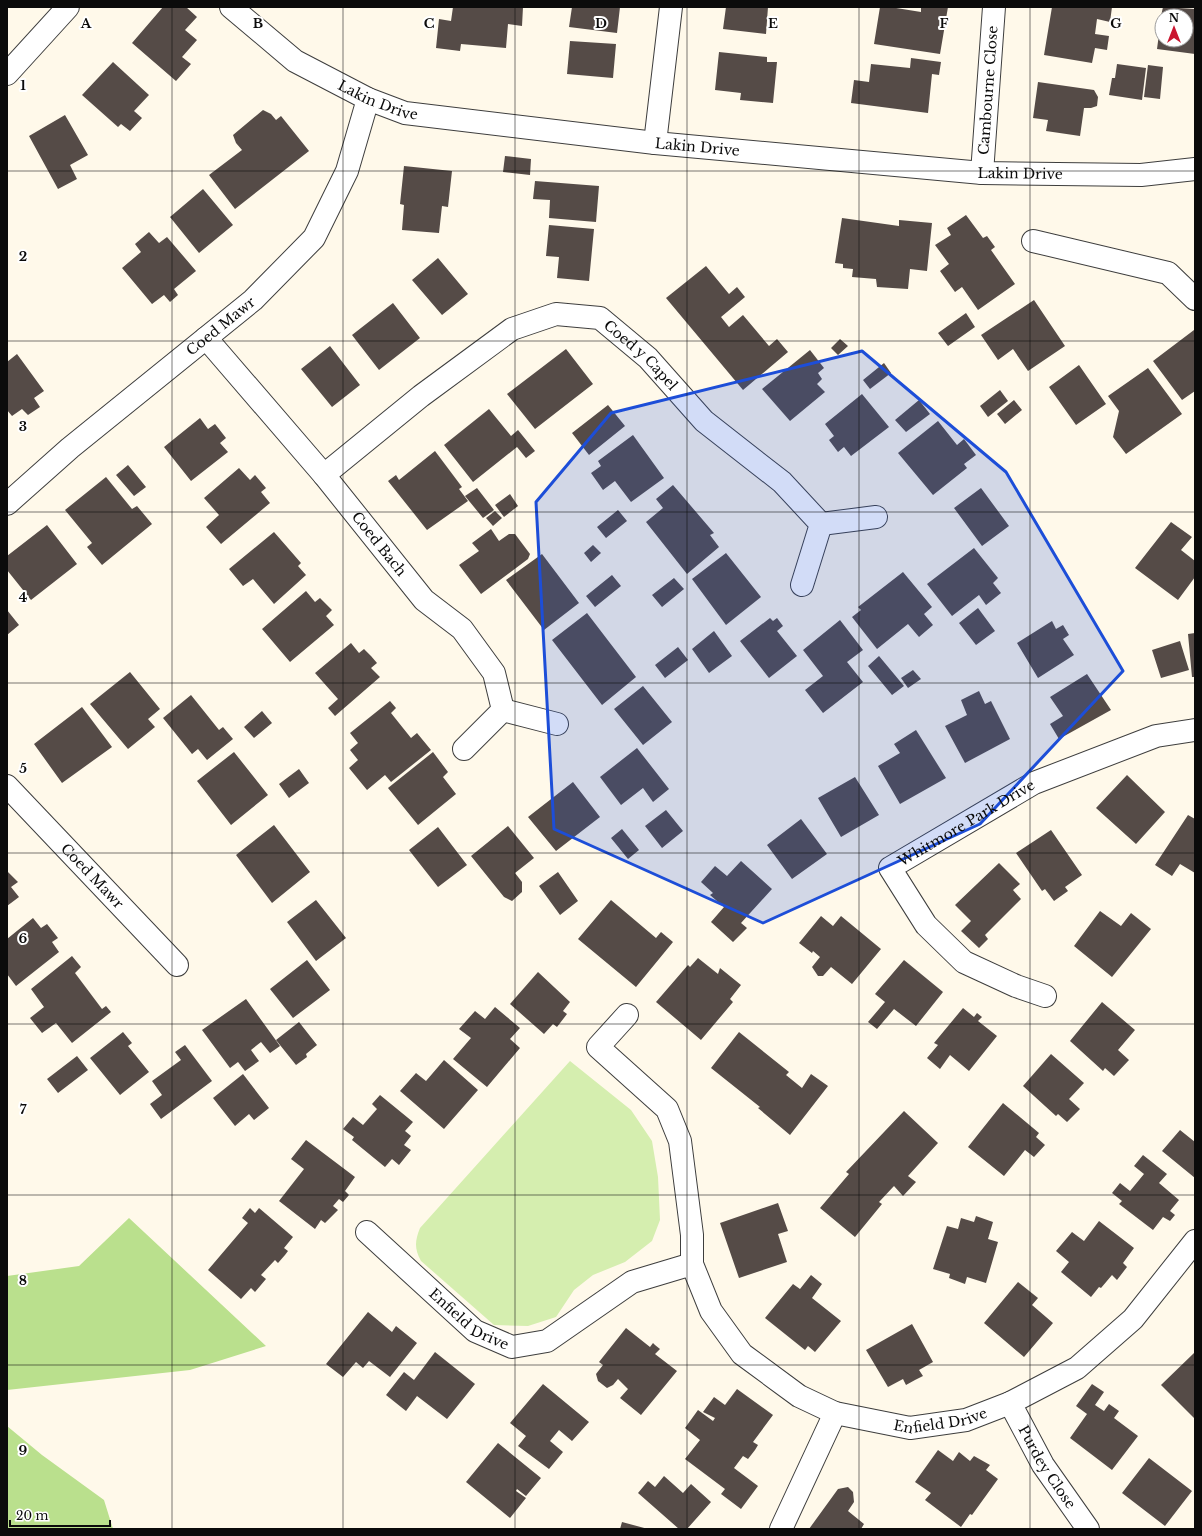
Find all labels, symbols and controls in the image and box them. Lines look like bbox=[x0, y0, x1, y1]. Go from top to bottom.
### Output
north arrow bbox=[1154, 8, 1194, 48]
text: N bbox=[1169, 11, 1180, 25]
text: A bbox=[80, 15, 92, 32]
text: B bbox=[253, 15, 263, 32]
text: C bbox=[424, 15, 435, 32]
text: D bbox=[595, 15, 607, 32]
text: E bbox=[768, 15, 778, 32]
text: F bbox=[940, 15, 949, 32]
text: G bbox=[1110, 15, 1122, 32]
street label: Cambourne Close bbox=[974, 25, 1002, 155]
street label: Lakin Drive bbox=[335, 76, 419, 123]
text: 1 bbox=[20, 77, 26, 94]
street label: Lakin Drive bbox=[654, 134, 741, 160]
street label: Lakin Drive bbox=[978, 164, 1063, 183]
text: 2 bbox=[19, 248, 27, 265]
street label: Coed Mawr bbox=[183, 293, 259, 359]
street label: Coed y Capel bbox=[600, 316, 682, 394]
text: 3 bbox=[19, 418, 27, 435]
street label: Coed Bach bbox=[348, 508, 411, 580]
text: 4 bbox=[19, 589, 28, 606]
text: 5 bbox=[19, 760, 27, 777]
street label: Whitmore Park Drive bbox=[894, 776, 1038, 871]
street label: Coed Mawr bbox=[57, 840, 128, 913]
text: 6 bbox=[19, 930, 28, 947]
text: 7 bbox=[20, 1101, 27, 1118]
text: 8 bbox=[19, 1272, 27, 1289]
street label: Enfield Drive bbox=[425, 1284, 512, 1354]
street label: Enfield Drive bbox=[892, 1404, 990, 1438]
street label: Purdey Close bbox=[1015, 1422, 1080, 1512]
text: 9 bbox=[19, 1442, 28, 1459]
scale bar bbox=[10, 1502, 110, 1528]
text: 20 m bbox=[16, 1508, 48, 1523]

